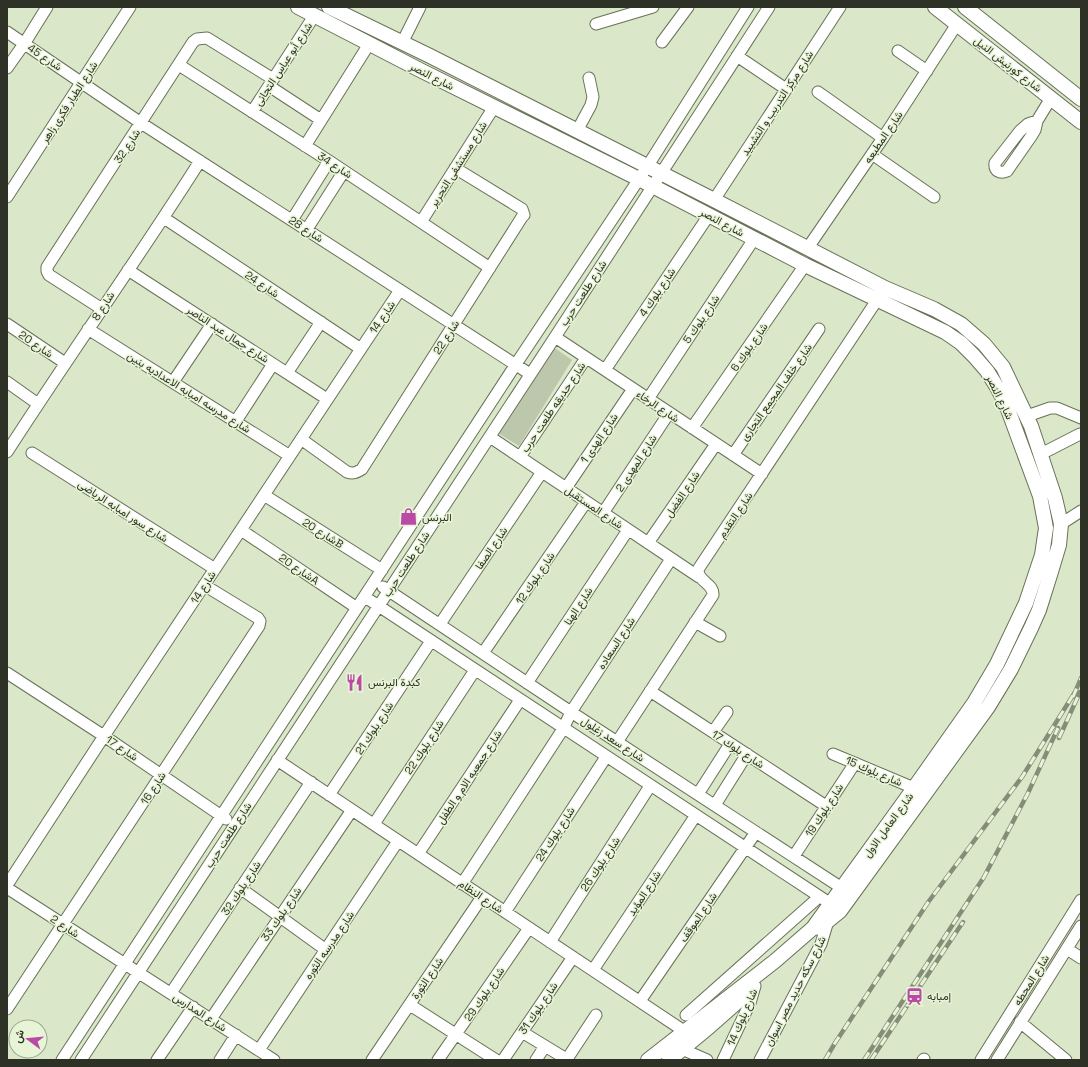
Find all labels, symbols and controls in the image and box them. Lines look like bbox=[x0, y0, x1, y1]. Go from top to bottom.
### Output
street label: شارع أبو عباس التجانى bbox=[251, 19, 316, 109]
street label: شارع كورنيش النيل bbox=[971, 33, 1045, 96]
street label: شارع 45 bbox=[25, 40, 65, 75]
street label: شارع مركز التدريب و التشييد bbox=[738, 47, 817, 159]
street label: شارع الطيار فكرى زاهر bbox=[37, 58, 102, 147]
street label: شارع النصر bbox=[406, 58, 457, 94]
street label: شارع المطبعه bbox=[860, 108, 907, 166]
street label: شارع مستشفى التحرير bbox=[426, 118, 491, 211]
street label: شارع 32 bbox=[111, 126, 144, 166]
street label: شارع 34 bbox=[315, 149, 355, 182]
street label: شارع النصر bbox=[696, 204, 747, 241]
street label: شارع 28 bbox=[286, 213, 326, 246]
street label: شارع طلعت حرب bbox=[557, 257, 610, 329]
street label: شارع بلوك 4 bbox=[636, 265, 679, 320]
street label: شارع 24 bbox=[242, 268, 282, 301]
street label: شارع 8 bbox=[88, 289, 119, 324]
street label: شارع بلوك 5 bbox=[680, 292, 723, 347]
street label: شارع 14 bbox=[366, 298, 399, 337]
street label: شارع جمال عبد الناصر bbox=[183, 302, 272, 367]
street label: شارع 22 bbox=[430, 317, 463, 357]
street label: شارع بلوك 6 bbox=[727, 320, 772, 374]
street label: شارع 20 bbox=[16, 327, 56, 362]
street label: شارع خلف المجمع التجارى bbox=[737, 340, 816, 444]
street label: شارع مدرسه امبابه الاعداديه بنين bbox=[124, 348, 254, 437]
street label: شارع حديقه طلعت حرب bbox=[518, 359, 589, 455]
street label: شارع النصر bbox=[982, 371, 1017, 422]
street label: شارع الرخاء bbox=[633, 387, 682, 426]
street label: شارع الهدى 1 bbox=[577, 410, 622, 466]
street label: شارع المهدى 2 bbox=[612, 431, 661, 495]
street label: شارع الفضل bbox=[661, 468, 704, 520]
street label: شارع سور امبابه الرياضى bbox=[75, 477, 171, 546]
street label: شارع المستقبل bbox=[562, 482, 626, 533]
street label: شارع التقدم bbox=[714, 489, 757, 541]
shop icon: البرنس bbox=[399, 507, 419, 527]
place label: البرنس bbox=[422, 510, 452, 524]
street label: شارع 20B bbox=[299, 515, 346, 552]
street label: شارع الصفا bbox=[472, 524, 511, 573]
street label: شارع طلعت حرب bbox=[380, 528, 433, 600]
street label: شارع بلوك 12 bbox=[512, 549, 559, 607]
street label: شارع 20A bbox=[276, 550, 322, 588]
street label: شارع 14 bbox=[187, 568, 220, 607]
street label: شارع الهنا bbox=[560, 584, 597, 628]
street label: شارع السعاده bbox=[594, 614, 639, 672]
restaurant icon: كبدة البرنس bbox=[345, 672, 365, 692]
place label: كبدة البرنس bbox=[368, 675, 420, 689]
street label: شارع بلوك 21 bbox=[352, 699, 397, 758]
street label: شارع سعد زغلول bbox=[578, 713, 648, 766]
street label: شارع بلوك 22 bbox=[401, 717, 448, 778]
street label: شارع جمعيه الام و الطفل bbox=[433, 727, 506, 827]
street label: شارع بلوك 17 bbox=[709, 727, 767, 772]
street label: شارع 17 bbox=[103, 732, 141, 765]
street label: شارع بلوك 15 bbox=[843, 753, 905, 790]
street label: شارع 16 bbox=[137, 769, 170, 808]
street label: شارع بلوك 19 bbox=[802, 781, 847, 840]
street label: شارع العامل الاول bbox=[860, 790, 917, 861]
street label: شارع طلعت حرب bbox=[202, 799, 255, 871]
street label: شارع بلوك 24 bbox=[532, 804, 579, 864]
street label: شارع بلوك 26 bbox=[577, 834, 624, 895]
street label: شارع بلوك 32 bbox=[218, 858, 265, 919]
street label: شارع المؤيد bbox=[624, 867, 665, 919]
street label: شارع النظام bbox=[455, 876, 506, 917]
street label: شارع بلوك 33 bbox=[258, 884, 305, 944]
street label: شارع الموقف bbox=[676, 889, 721, 945]
street label: شارع مدرسه الثوره bbox=[301, 908, 358, 982]
street label: شارع 2 bbox=[47, 912, 82, 941]
street label: شارع سكه حديد مصر اسوان bbox=[761, 933, 830, 1049]
street label: شارع المحطه bbox=[1010, 952, 1053, 1009]
street label: شارع الثورة bbox=[408, 954, 447, 1002]
street label: شارع بلوك 29 bbox=[461, 964, 508, 1024]
street label: شارع بلوك 31 bbox=[515, 979, 562, 1037]
street label: شارع بلوك 14 bbox=[724, 986, 761, 1048]
station icon: إمبابه bbox=[904, 986, 924, 1006]
street label: شارع المدارس bbox=[170, 989, 230, 1036]
place label: إمبابه bbox=[927, 989, 952, 1003]
north arrow bbox=[8, 1019, 48, 1059]
text: ش bbox=[10, 1028, 27, 1045]

